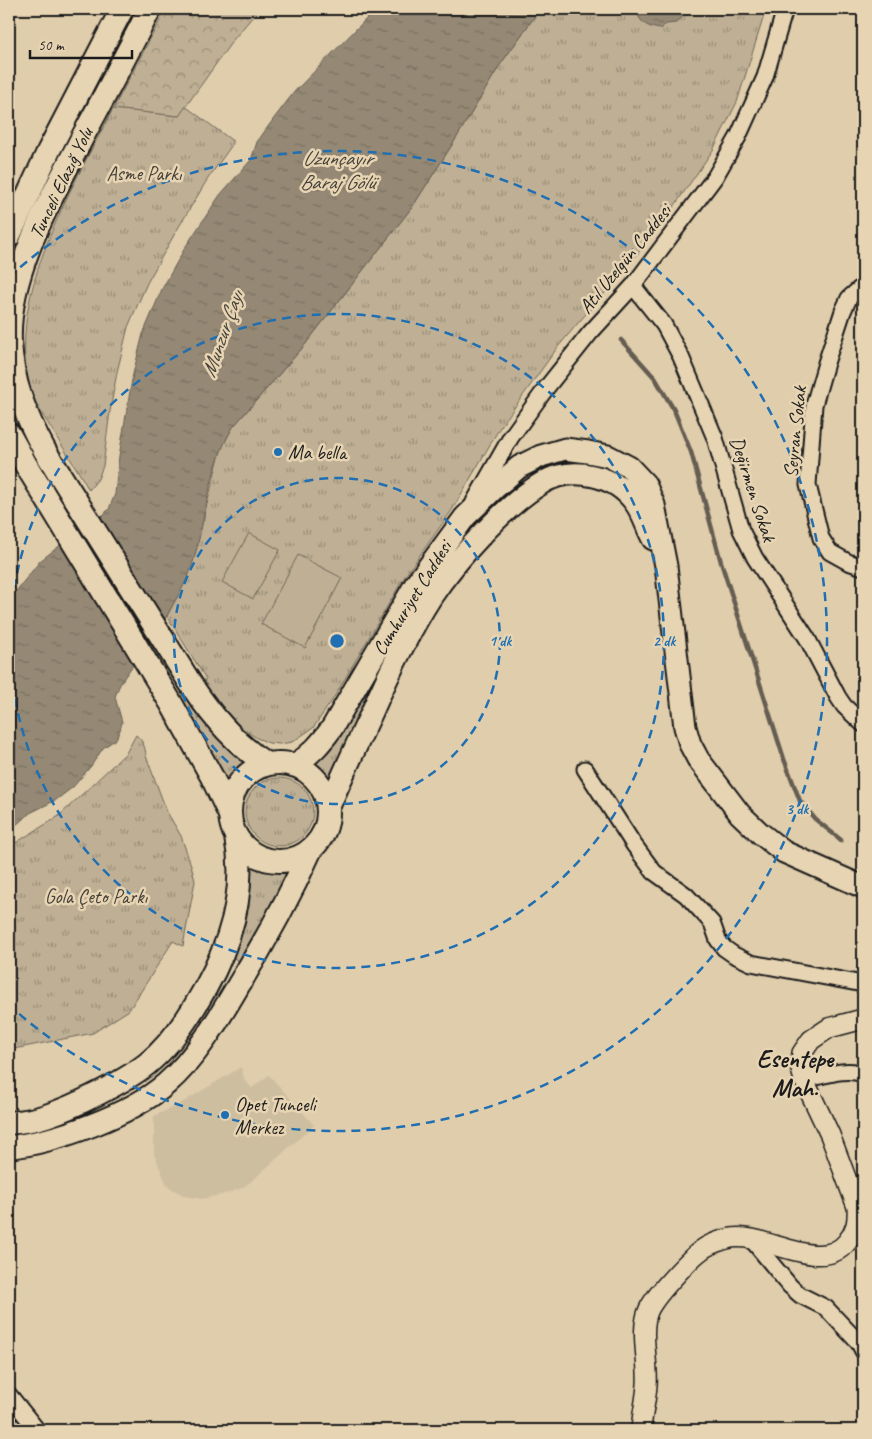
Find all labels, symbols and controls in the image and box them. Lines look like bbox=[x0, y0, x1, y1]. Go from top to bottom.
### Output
scale bar bbox=[30, 28, 132, 60]
text: 50 m bbox=[38, 36, 65, 55]
street label: Tunceli Elazığ Yolu bbox=[23, 122, 99, 243]
water label: Uzunçayır Baraj Gölü bbox=[300, 145, 380, 195]
park label: Asme Parkı bbox=[107, 161, 183, 186]
street label: Atıl Uzelgün Caddesi bbox=[573, 197, 678, 319]
water label: Munzur Çayı bbox=[195, 285, 250, 380]
street label: Seyran Sokak bbox=[778, 383, 812, 479]
street label: Değirmen Sokak bbox=[724, 433, 782, 546]
place label: Ma bella bbox=[288, 440, 348, 465]
marker: Ma bella bbox=[272, 446, 284, 458]
street label: Cumhuriyet Caddesi bbox=[367, 534, 458, 660]
centre of rings bbox=[328, 632, 346, 650]
text: 1 dk bbox=[489, 632, 512, 651]
text: 2 dk bbox=[653, 632, 676, 651]
text: 3 dk bbox=[786, 800, 809, 819]
park label: Gola Çeto Parkı bbox=[45, 884, 149, 909]
district label: Esentepe Mah. bbox=[757, 1043, 835, 1104]
place label: Opet Tunceli Merkez bbox=[235, 1092, 318, 1140]
marker: Opet Tunceli Merkez bbox=[219, 1109, 231, 1121]

